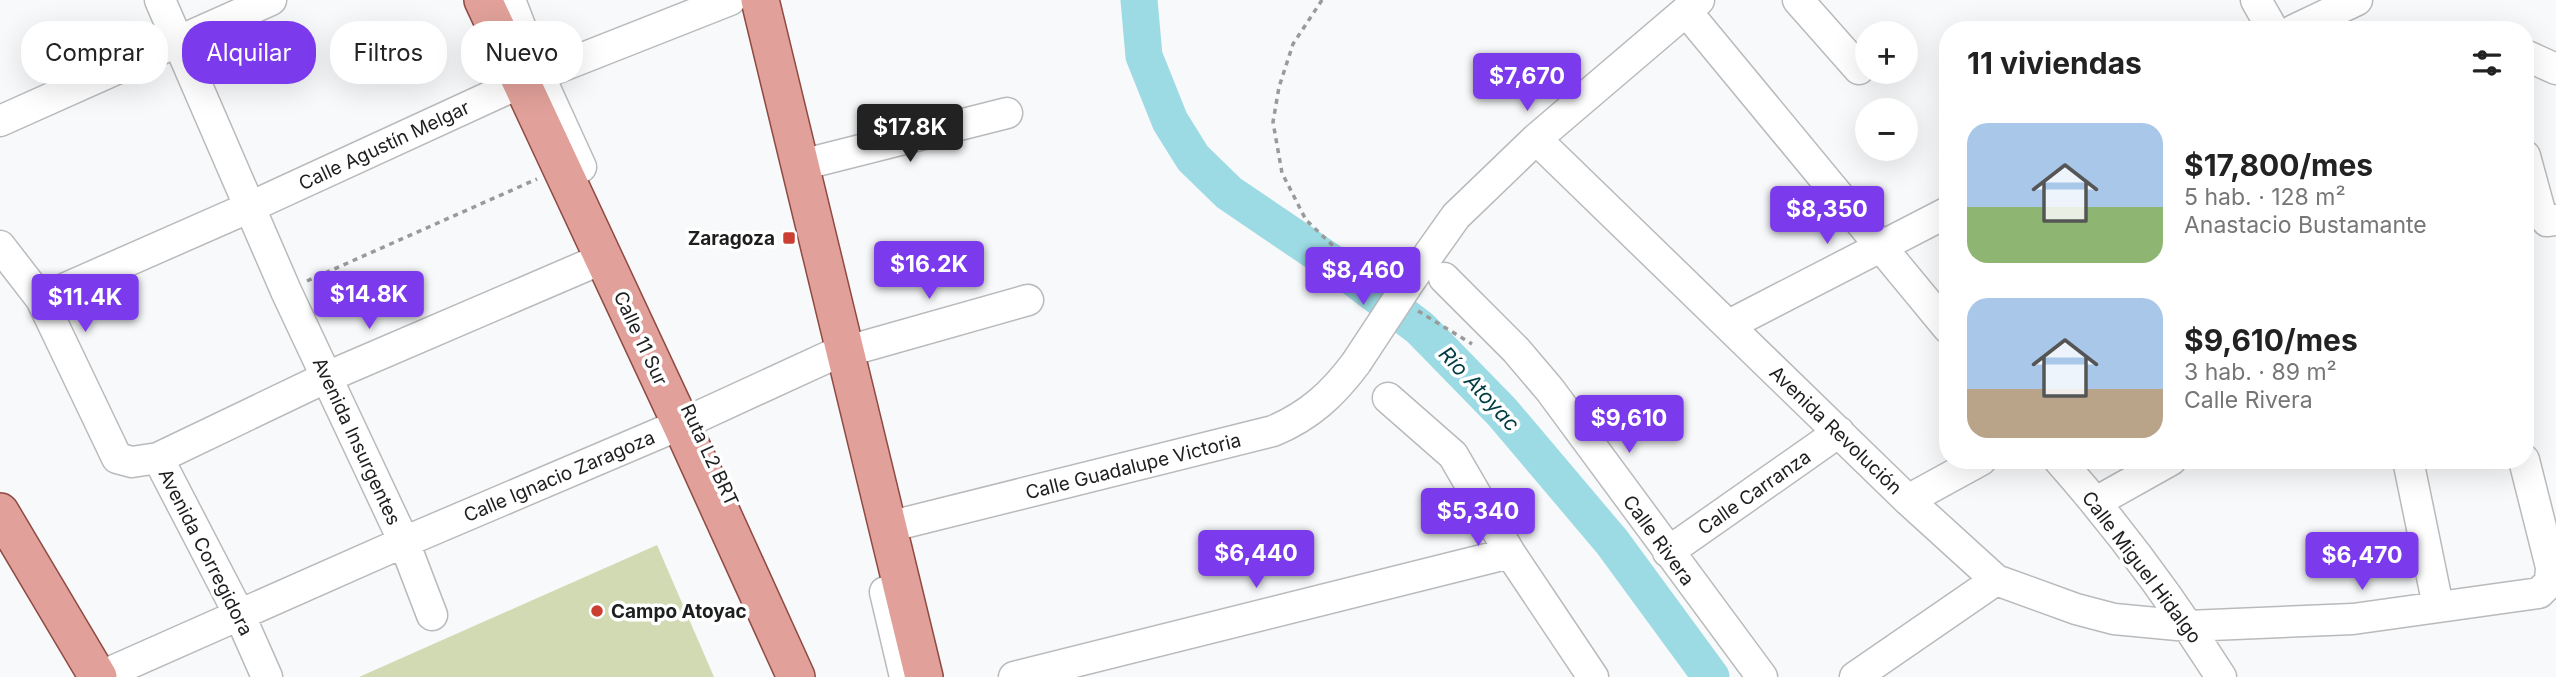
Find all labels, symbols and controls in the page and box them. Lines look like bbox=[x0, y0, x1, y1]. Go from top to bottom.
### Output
chip: Comprar bbox=[21, 21, 168, 84]
chip: Alquilar bbox=[182, 21, 316, 84]
chip: Filtros bbox=[330, 21, 447, 84]
chip: Nuevo bbox=[461, 21, 583, 84]
map controls bbox=[1855, 21, 1918, 161]
button: + bbox=[1855, 21, 1918, 84]
icon: filters bbox=[2468, 44, 2506, 82]
text: 11 viviendas bbox=[1967, 45, 2142, 81]
pin: $7,670 bbox=[1470, 54, 1584, 113]
text: $7,670 bbox=[1489, 62, 1565, 90]
street label: Calle Agustín Melgar bbox=[295, 96, 473, 195]
button: − bbox=[1855, 98, 1918, 161]
pin: $17.8K bbox=[853, 104, 967, 164]
text: $17.8K bbox=[873, 113, 947, 141]
text: $17,800/mes bbox=[2184, 147, 2373, 183]
icon: home bbox=[2023, 151, 2107, 235]
text: 5 hab. · 128 m² bbox=[2184, 183, 2346, 211]
pin: $8,350 bbox=[1770, 187, 1884, 246]
text: $8,350 bbox=[1786, 195, 1868, 223]
text: Anastacio Bustamante bbox=[2184, 211, 2427, 239]
place label: Zaragoza bbox=[688, 227, 775, 250]
marker: Zaragoza bbox=[781, 230, 797, 246]
pin: $16.2K bbox=[872, 242, 986, 301]
pin: $8,460 bbox=[1306, 247, 1420, 307]
text: $16.2K bbox=[890, 250, 968, 278]
text: $8,460 bbox=[1321, 256, 1405, 284]
pin: $14.8K bbox=[312, 272, 426, 331]
pin: $11.4K bbox=[28, 274, 142, 334]
text: $14.8K bbox=[330, 280, 408, 308]
text: $11.4K bbox=[48, 283, 122, 311]
street label: Calle 11 Sur bbox=[609, 287, 672, 389]
text: $9,610/mes bbox=[2184, 322, 2358, 358]
icon: home bbox=[2023, 326, 2107, 410]
water label: Río Atoyac bbox=[1434, 341, 1525, 436]
street label: Avenida Insurgentes bbox=[308, 354, 405, 529]
text: 3 hab. · 89 m² bbox=[2184, 358, 2337, 386]
street label: Avenida Revolución bbox=[1765, 361, 1907, 499]
text: Calle Rivera bbox=[2184, 386, 2313, 414]
pin: $9,610 bbox=[1572, 396, 1686, 455]
street label: Ruta L2 BRT bbox=[676, 400, 743, 510]
text: $9,610 bbox=[1591, 404, 1667, 432]
street label: Calle Ignacio Zaragoza bbox=[460, 426, 658, 527]
street label: Calle Guadalupe Victoria bbox=[1023, 429, 1243, 504]
street label: Calle Carranza bbox=[1693, 445, 1815, 540]
street label: Avenida Corregidora bbox=[153, 465, 258, 640]
street label: Calle Miguel Hidalgo bbox=[2077, 487, 2206, 648]
pin: $5,340 bbox=[1421, 489, 1535, 548]
street label: Calle Rivera bbox=[1618, 491, 1699, 590]
text: $5,340 bbox=[1437, 497, 1519, 525]
pin: $6,440 bbox=[1199, 530, 1313, 590]
pin: $6,470 bbox=[2305, 532, 2419, 592]
text: $6,440 bbox=[1214, 539, 1298, 567]
text: $6,470 bbox=[2321, 541, 2403, 569]
place label: Campo Atoyac bbox=[611, 600, 747, 623]
marker: Campo Atoyac bbox=[589, 603, 605, 619]

